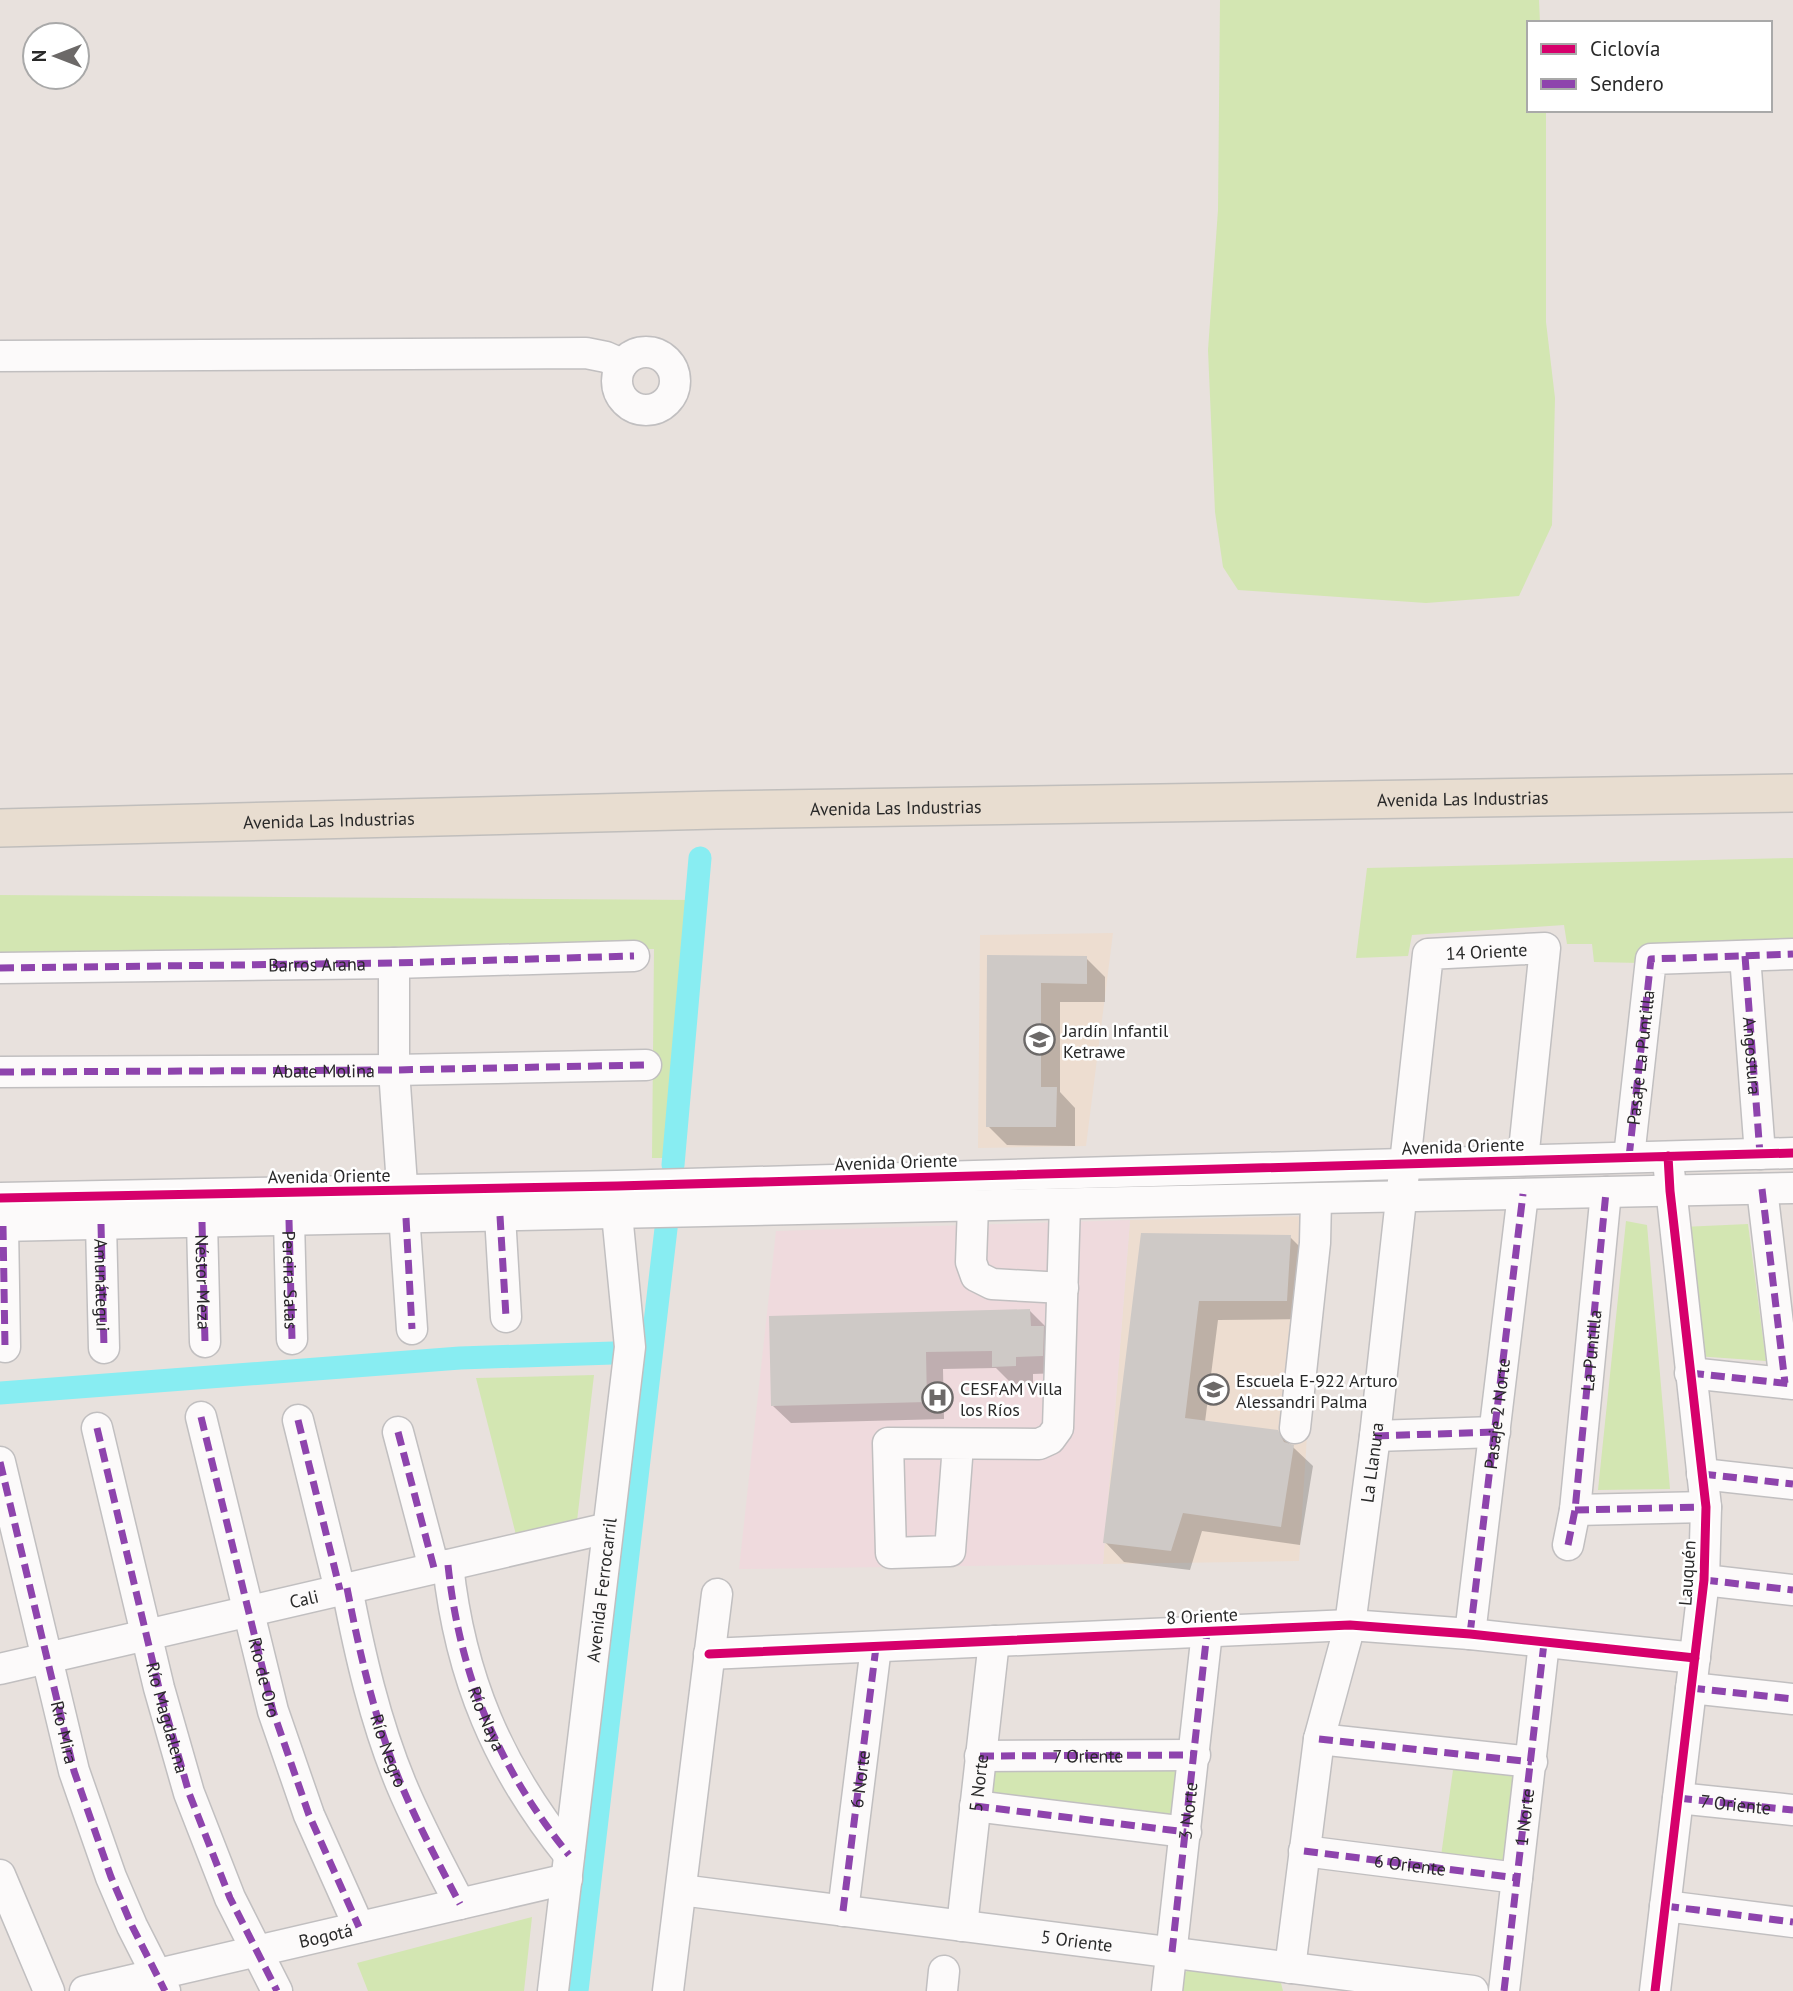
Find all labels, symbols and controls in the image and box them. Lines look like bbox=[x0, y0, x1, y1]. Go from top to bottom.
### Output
north arrow bbox=[21, 21, 91, 91]
legend bbox=[1527, 21, 1772, 112]
text: Ciclovía bbox=[1590, 35, 1660, 62]
text: N bbox=[27, 50, 51, 62]
text: Sendero bbox=[1590, 70, 1664, 97]
street label: Avenida Las Industrias bbox=[1377, 785, 1549, 811]
street label: Avenida Las Industrias bbox=[810, 794, 982, 820]
street label: Avenida Las Industrias bbox=[243, 806, 415, 833]
street label: 14 Oriente bbox=[1445, 937, 1528, 965]
street label: Barros Arana bbox=[268, 952, 366, 976]
street label: Pasaje La Puntilla bbox=[1621, 989, 1659, 1126]
street label: Angostura bbox=[1738, 1016, 1767, 1096]
place label: Jardín Infantil Ketrawe bbox=[1062, 1019, 1169, 1063]
school or university icon: Jardín Infantil Ketrawe bbox=[1023, 1023, 1057, 1057]
street label: Abate Molina bbox=[273, 1059, 375, 1082]
street label: Avenida Oriente bbox=[1401, 1132, 1525, 1160]
street label: Avenida Oriente bbox=[834, 1148, 958, 1176]
street label: Avenida Oriente bbox=[267, 1163, 391, 1189]
street label: Pereira Salas bbox=[278, 1230, 303, 1330]
street label: Néstor Meza bbox=[191, 1234, 216, 1330]
street label: Amunátegui bbox=[90, 1238, 115, 1332]
street label: La Puntilla bbox=[1575, 1308, 1606, 1392]
street label: Pasaje 2 Norte bbox=[1478, 1357, 1515, 1470]
place label: Escuela E-922 Arturo Alessandri Palma bbox=[1236, 1369, 1398, 1413]
school or university icon: Escuela E-922 Arturo Alessandri Palma bbox=[1196, 1373, 1230, 1407]
place label: CESFAM Villa los Ríos bbox=[960, 1377, 1062, 1421]
hospital icon: CESFAM Villa los Ríos bbox=[920, 1381, 954, 1415]
street label: La Llanura bbox=[1355, 1421, 1388, 1504]
street label: Avenida Ferrocarril bbox=[581, 1516, 621, 1663]
street label: Lauquén bbox=[1673, 1539, 1701, 1607]
street label: Cali bbox=[287, 1584, 321, 1613]
street label: 8 Oriente bbox=[1165, 1603, 1239, 1629]
street label: Río de Oro bbox=[244, 1635, 286, 1721]
street label: Río Magdalena bbox=[142, 1660, 194, 1776]
street label: Río Naya bbox=[463, 1683, 511, 1755]
street label: Río Mira bbox=[46, 1699, 83, 1766]
street label: Río Negro bbox=[366, 1711, 413, 1791]
street label: 7 Oriente bbox=[1052, 1744, 1124, 1767]
street label: 6 Norte bbox=[844, 1749, 875, 1809]
street label: 5 Norte bbox=[963, 1753, 993, 1813]
street label: 3 Norte bbox=[1173, 1781, 1202, 1841]
street label: 1 Norte bbox=[1509, 1787, 1539, 1847]
street label: 7 Oriente bbox=[1699, 1789, 1772, 1819]
street label: 6 Oriente bbox=[1373, 1849, 1447, 1880]
street label: Bogotá bbox=[296, 1918, 355, 1952]
street label: 5 Oriente bbox=[1040, 1925, 1114, 1956]

